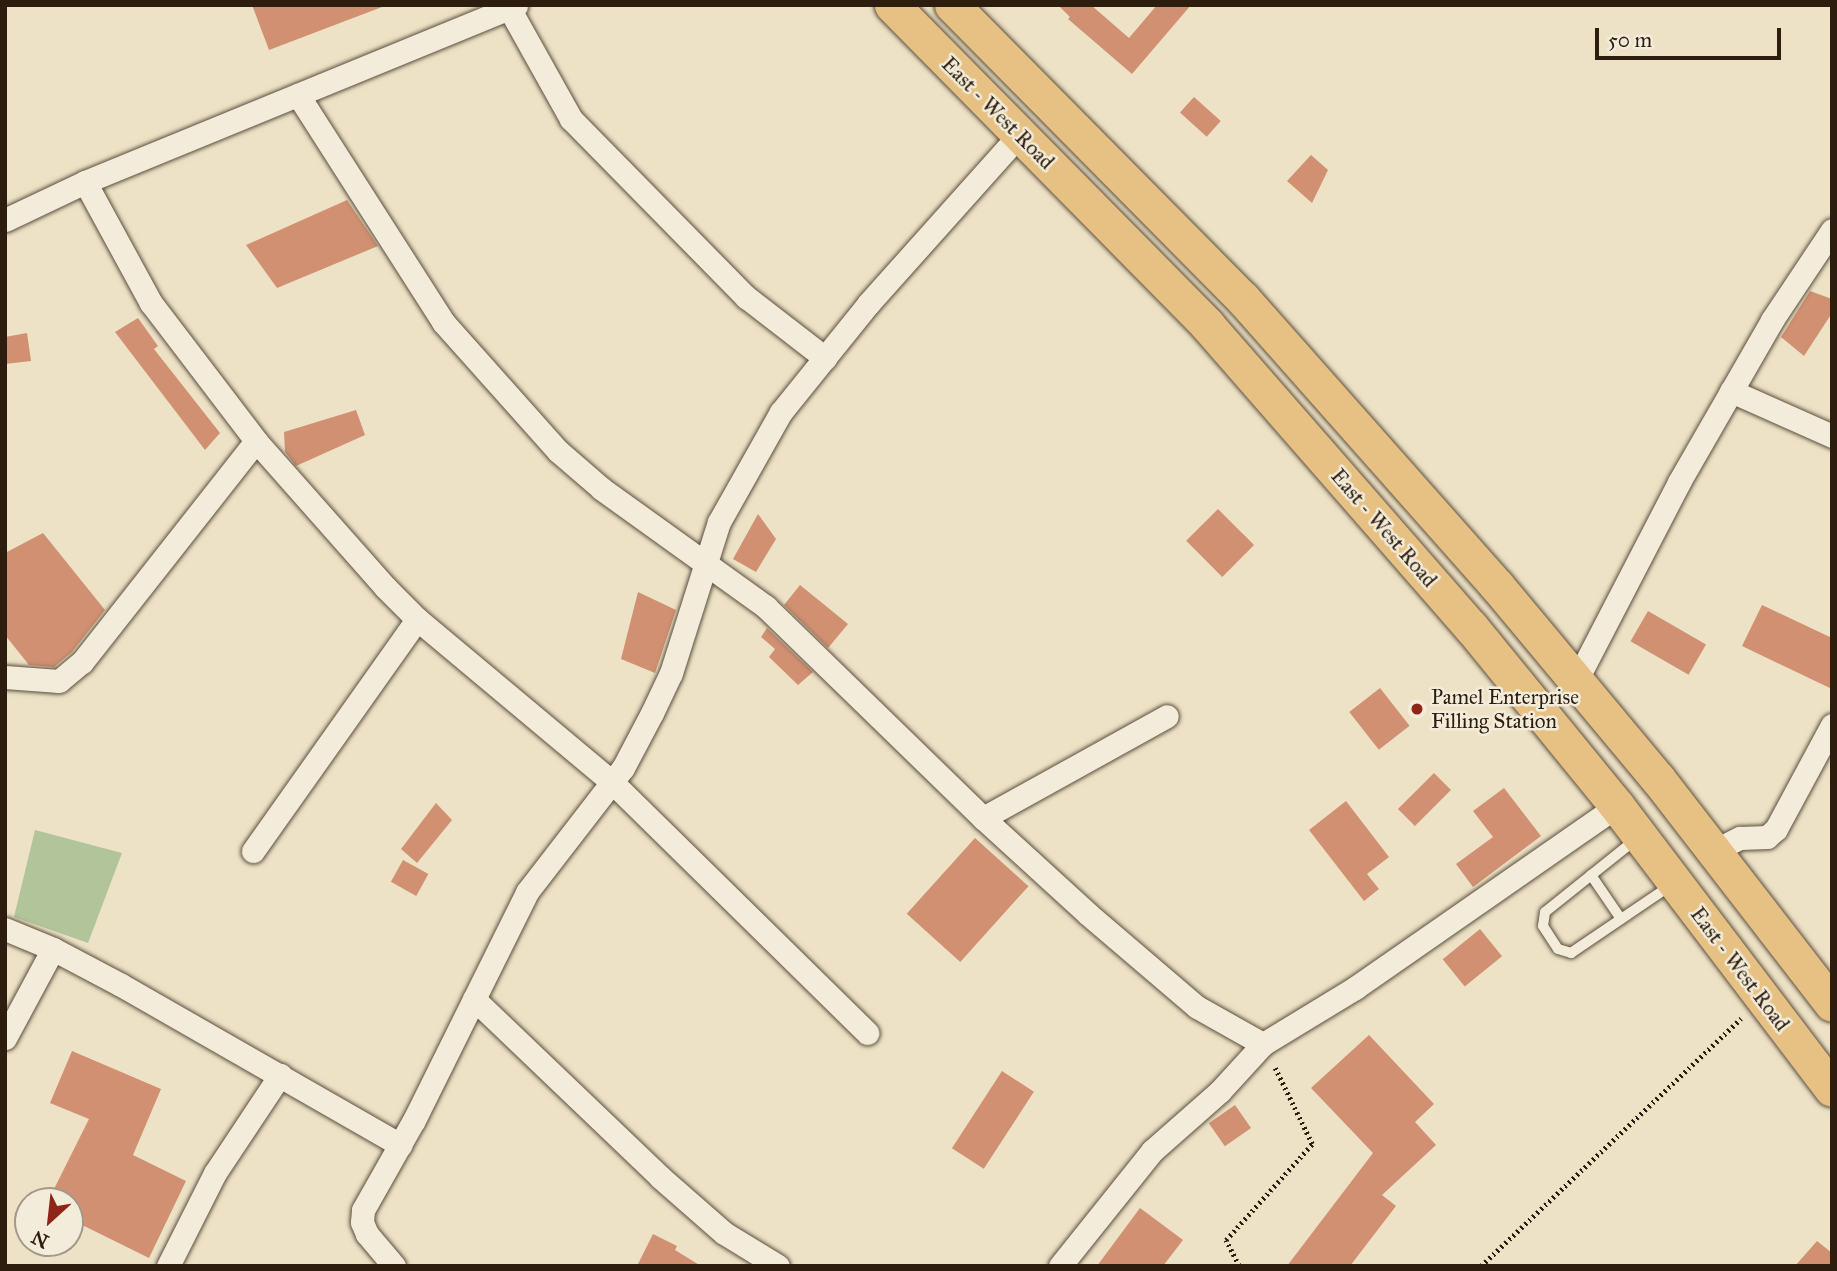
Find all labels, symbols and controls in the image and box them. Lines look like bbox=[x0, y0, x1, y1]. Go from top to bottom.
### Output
scale bar bbox=[1599, 14, 1784, 58]
text: 50 m bbox=[1608, 27, 1652, 53]
street label: East - West Road bbox=[936, 51, 1060, 175]
street label: East - West Road bbox=[1326, 464, 1442, 592]
place label: Pamel Enterprise Filling Station bbox=[1431, 684, 1579, 734]
marker: Pamel Enterprise Filling Station bbox=[1409, 701, 1425, 717]
street label: East - West Road bbox=[1685, 902, 1795, 1036]
north arrow bbox=[14, 1187, 84, 1257]
text: N bbox=[28, 1225, 53, 1253]

